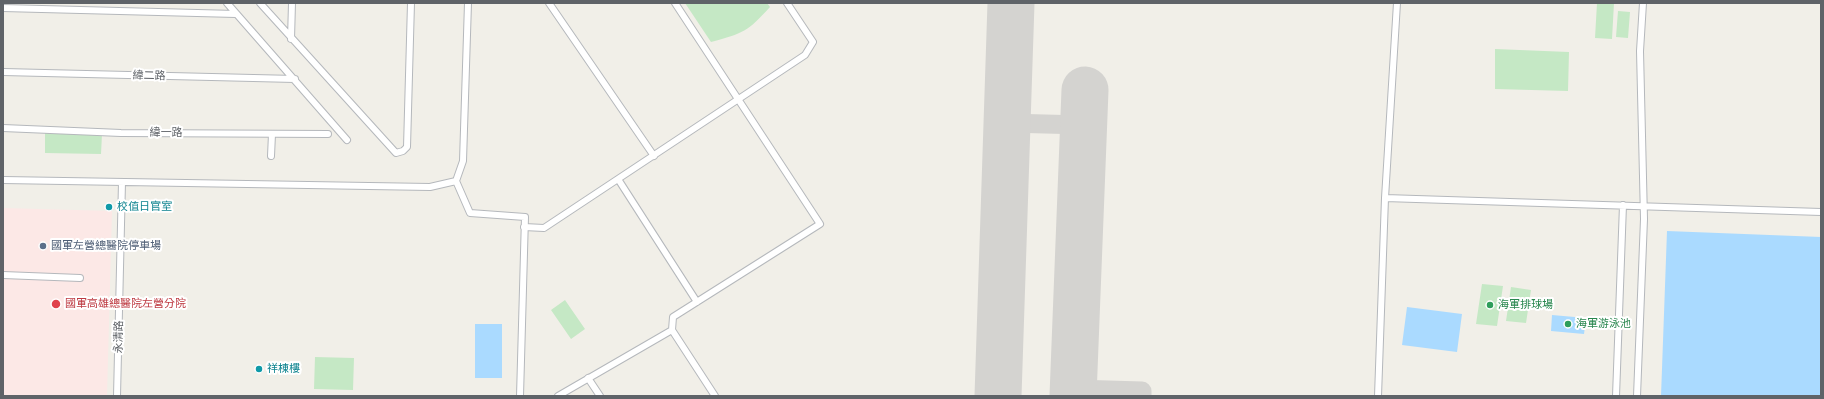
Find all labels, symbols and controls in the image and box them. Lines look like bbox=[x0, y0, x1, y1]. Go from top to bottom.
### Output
street label: 緯二路 bbox=[132, 69, 166, 83]
street label: 緯一路 bbox=[150, 126, 182, 140]
place label: 校值日官室 bbox=[117, 200, 172, 214]
marker: 校值日官室 bbox=[104, 202, 114, 212]
place label: 國軍左營總醫院停車場 bbox=[51, 239, 161, 253]
marker: 國軍左營總醫院停車場 bbox=[38, 241, 48, 251]
place label: 國軍高雄總醫院左營分院 bbox=[65, 297, 186, 311]
marker: 國軍高雄總醫院左營分院 bbox=[50, 298, 62, 310]
place label: 海軍排球場 bbox=[1498, 298, 1553, 312]
marker: 海軍排球場 bbox=[1485, 300, 1495, 310]
place label: 海軍游泳池 bbox=[1576, 317, 1631, 331]
marker: 海軍游泳池 bbox=[1563, 319, 1573, 329]
street label: 永清路 bbox=[112, 320, 126, 354]
place label: 祥棟樓 bbox=[267, 362, 300, 376]
marker: 祥棟樓 bbox=[254, 364, 264, 374]

